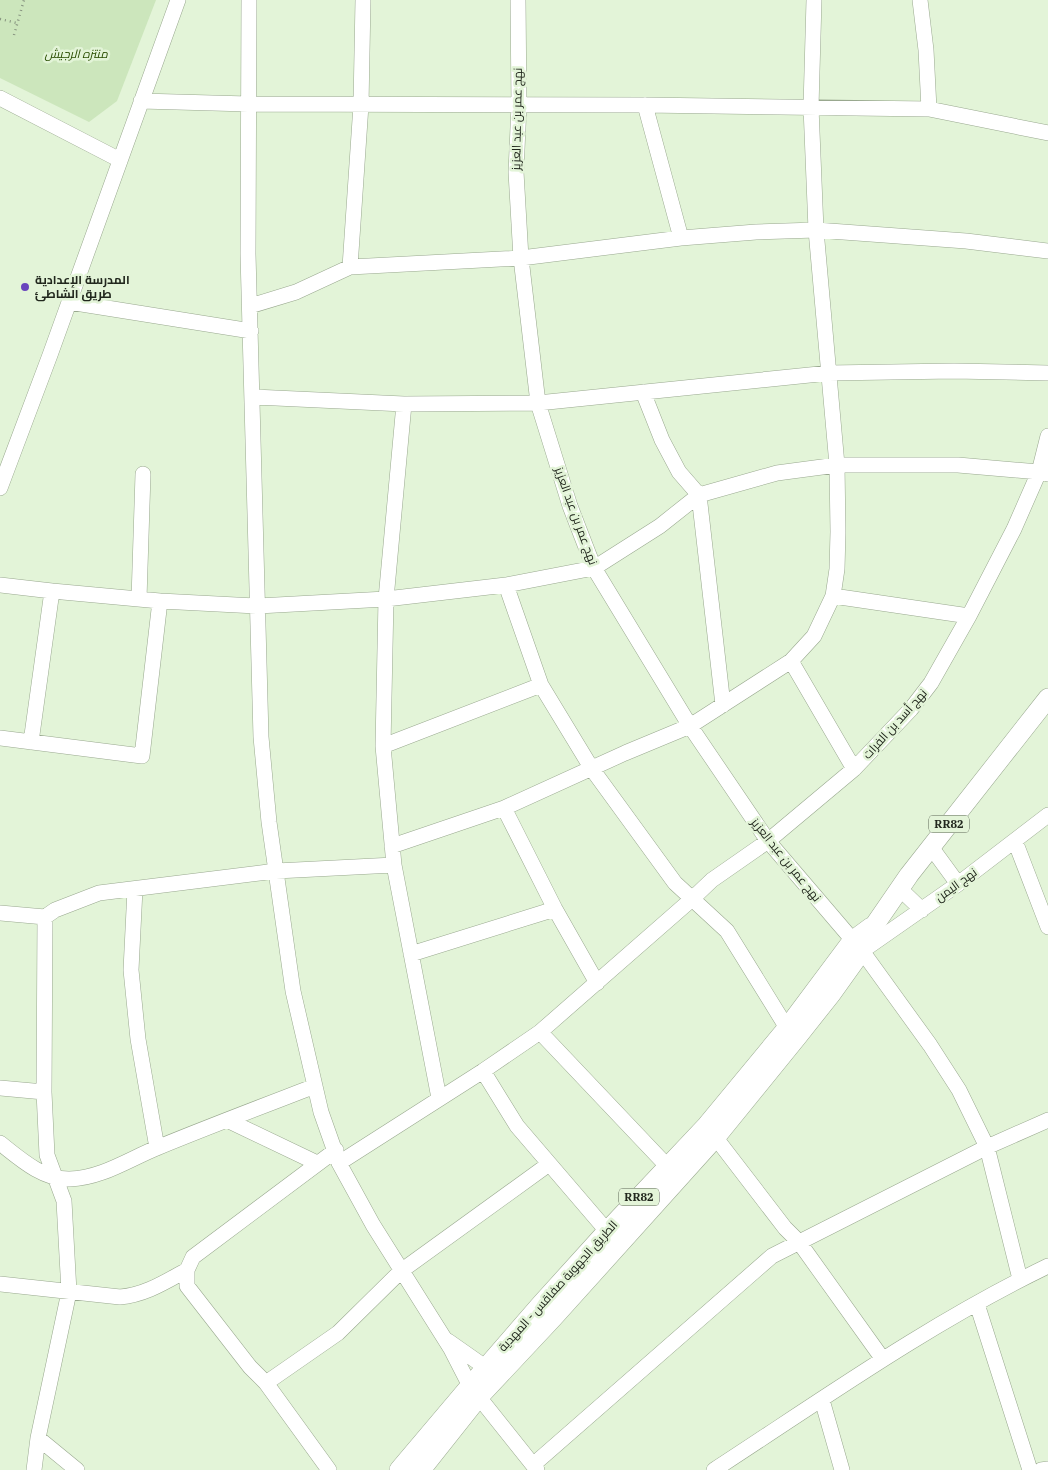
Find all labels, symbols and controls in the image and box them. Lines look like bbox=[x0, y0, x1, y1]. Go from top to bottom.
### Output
park label: منتزه الرجيش bbox=[44, 46, 108, 61]
street label: نهج عمر بن عبد العزيز bbox=[508, 67, 526, 172]
place label: المدرسة الإعدادية طريق الشاطئ bbox=[35, 272, 130, 302]
marker: المدرسة الإعدادية طريق الشاطئ bbox=[19, 281, 31, 293]
street label: نهج عمر بن عبد العزيز bbox=[551, 464, 601, 567]
street label: نهج أسد بن الفرات bbox=[859, 686, 931, 762]
street label: نهج عمر بن عبد العزيز bbox=[747, 814, 825, 905]
road number: RR82 bbox=[929, 816, 969, 832]
street label: نهج اليمن bbox=[932, 864, 980, 906]
road number: RR82 bbox=[619, 1188, 659, 1206]
street label: الطريق الجهوية صفاقس - المهدية bbox=[495, 1217, 620, 1354]

